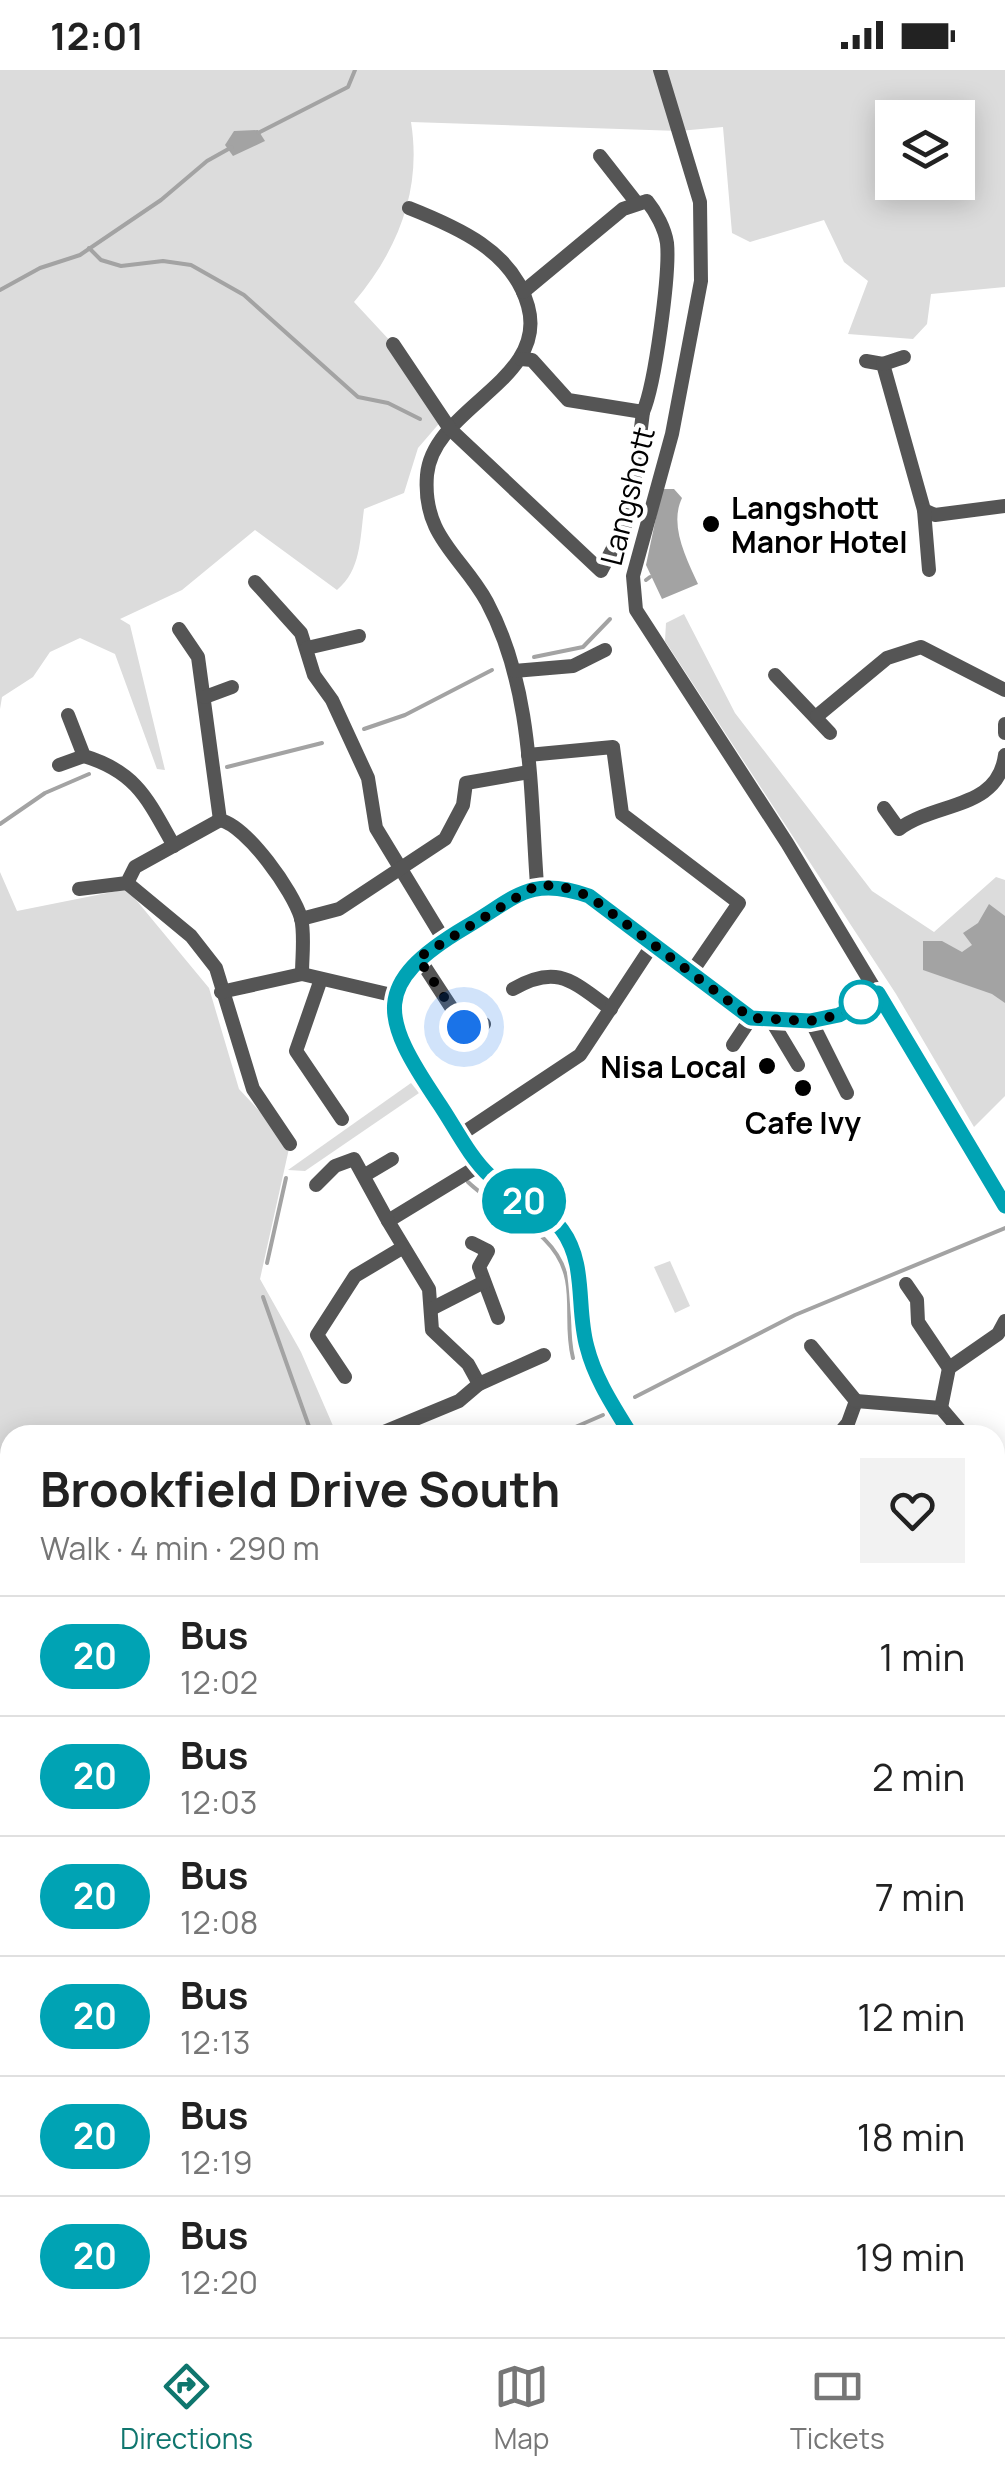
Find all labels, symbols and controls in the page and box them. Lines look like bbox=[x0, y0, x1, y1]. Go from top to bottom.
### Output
text: 12:01 bbox=[50, 9, 144, 61]
map controls bbox=[875, 100, 975, 200]
button: layers bbox=[875, 100, 975, 200]
street label: Langshott bbox=[590, 423, 664, 569]
place label: Langshott Manor Hotel bbox=[731, 487, 908, 562]
marker: Langshott Manor Hotel bbox=[700, 513, 722, 535]
unlabelled marker bbox=[840, 981, 882, 1023]
your location bbox=[439, 1002, 489, 1052]
place label: Nisa Local bbox=[600, 1046, 747, 1087]
marker: Nisa Local bbox=[756, 1055, 778, 1077]
marker: Cafe Ivy bbox=[792, 1077, 814, 1099]
place label: Cafe Ivy bbox=[745, 1102, 861, 1143]
line badge: 20 bbox=[479, 1168, 569, 1234]
text: 20 bbox=[502, 1177, 546, 1225]
text: Brookfield Drive South bbox=[40, 1456, 560, 1521]
button: heart bbox=[860, 1458, 965, 1563]
text: Walk · 4 min · 290 m bbox=[40, 1526, 320, 1570]
text: Bus bbox=[180, 1608, 248, 1660]
text: 1 min bbox=[879, 1630, 965, 1682]
text: 20 bbox=[73, 1632, 117, 1680]
text: 12:02 bbox=[180, 1660, 258, 1704]
text: Bus bbox=[180, 1728, 248, 1780]
text: 2 min bbox=[872, 1750, 965, 1802]
text: 20 bbox=[73, 1752, 117, 1800]
text: 12:03 bbox=[180, 1780, 258, 1824]
text: Bus bbox=[180, 1848, 248, 1900]
text: 7 min bbox=[875, 1870, 965, 1922]
text: 20 bbox=[73, 1872, 117, 1920]
text: 12:08 bbox=[180, 1900, 258, 1944]
text: Bus bbox=[180, 1968, 248, 2020]
text: 12 min bbox=[857, 1990, 965, 2042]
text: 20 bbox=[73, 1992, 117, 2040]
text: 12:13 bbox=[180, 2020, 250, 2064]
text: Bus bbox=[180, 2088, 248, 2140]
text: 18 min bbox=[857, 2110, 965, 2162]
text: 20 bbox=[73, 2112, 117, 2160]
text: 12:19 bbox=[180, 2140, 253, 2184]
text: Bus bbox=[180, 2208, 248, 2260]
text: 19 min bbox=[855, 2230, 965, 2282]
text: 20 bbox=[73, 2232, 117, 2280]
text: 12:20 bbox=[180, 2260, 258, 2304]
tab: Directions bbox=[120, 2359, 253, 2457]
tab: Map bbox=[494, 2359, 549, 2457]
tab: Tickets bbox=[790, 2359, 885, 2457]

